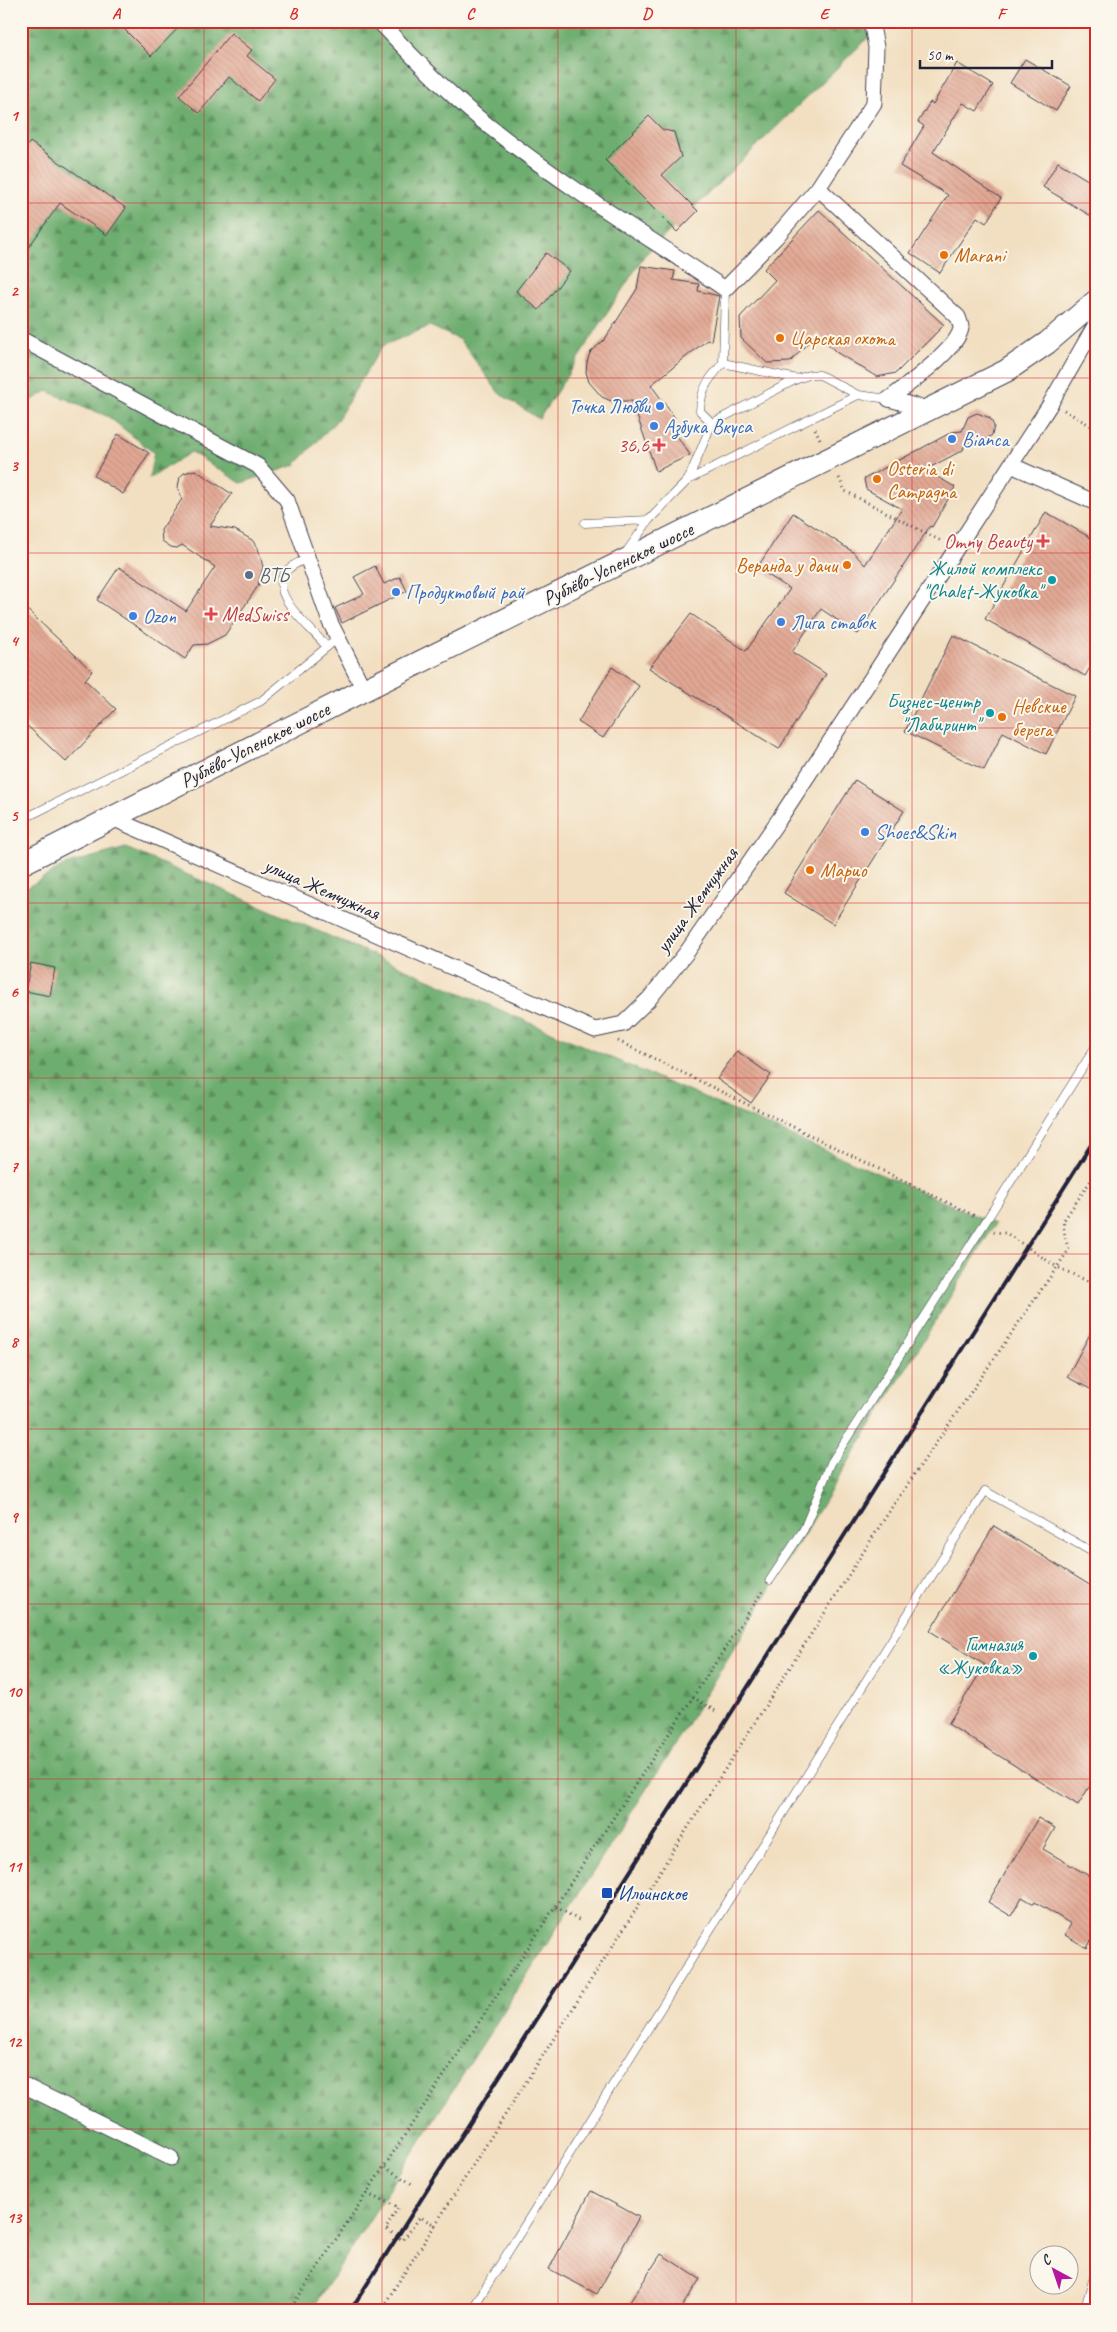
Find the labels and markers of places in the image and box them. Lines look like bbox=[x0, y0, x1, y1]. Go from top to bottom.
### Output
place label: Marani bbox=[954, 243, 1007, 268]
marker: Marani bbox=[938, 249, 950, 261]
place label: Царская охота bbox=[790, 326, 897, 351]
marker: Царская охота bbox=[774, 332, 786, 344]
place label: Точка Любви bbox=[568, 394, 652, 419]
marker: Точка Любви bbox=[654, 400, 666, 412]
place label: Азбука Вкуса bbox=[664, 414, 753, 440]
marker: Азбука Вкуса bbox=[648, 420, 660, 432]
place label: Bianca bbox=[962, 427, 1010, 452]
place label: 36,6 bbox=[618, 433, 650, 458]
marker: Bianca bbox=[946, 433, 958, 445]
marker: 36,6 bbox=[653, 439, 665, 451]
place label: Osteria di Campagna bbox=[887, 456, 958, 504]
marker: Osteria di Campagna bbox=[871, 473, 883, 485]
place label: Omny Beauty bbox=[944, 529, 1033, 554]
marker: Omny Beauty bbox=[1036, 534, 1050, 548]
place label: Веранда у дачи bbox=[736, 553, 839, 578]
place label: Жилой комплекс "Chalet-Жуковка" bbox=[923, 556, 1046, 604]
marker: Веранда у дачи bbox=[841, 559, 853, 571]
place label: ВТБ bbox=[259, 563, 291, 588]
marker: ВТБ bbox=[243, 569, 255, 581]
marker: Жилой комплекс "Chalet-Жуковка" bbox=[1046, 574, 1058, 586]
place label: Продуктовый рай bbox=[406, 580, 526, 605]
marker: Продуктовый рай bbox=[390, 586, 402, 598]
place label: MedSwiss bbox=[222, 602, 290, 627]
place label: Ozon bbox=[143, 604, 177, 629]
marker: MedSwiss bbox=[204, 607, 218, 621]
marker: Ozon bbox=[127, 610, 139, 622]
place label: Лига ставок bbox=[791, 610, 877, 635]
marker: Лига ставок bbox=[775, 616, 787, 628]
place label: Бизнес-центр "Лабиринт" bbox=[887, 689, 984, 737]
place label: Невские берега bbox=[1012, 694, 1067, 742]
marker: Бизнес-центр "Лабиринт" bbox=[984, 707, 996, 719]
marker: Невские берега bbox=[996, 711, 1008, 723]
place label: Shoes&Skin bbox=[875, 820, 957, 845]
marker: Shoes&Skin bbox=[859, 826, 871, 838]
place label: Марио bbox=[820, 858, 867, 883]
marker: Марио bbox=[804, 864, 816, 876]
place label: Гимназия «Жуковка» bbox=[937, 1632, 1024, 1680]
marker: Гимназия «Жуковка» bbox=[1027, 1650, 1039, 1662]
place label: Ильинское bbox=[618, 1881, 688, 1906]
marker: Ильинское bbox=[600, 1886, 614, 1900]

